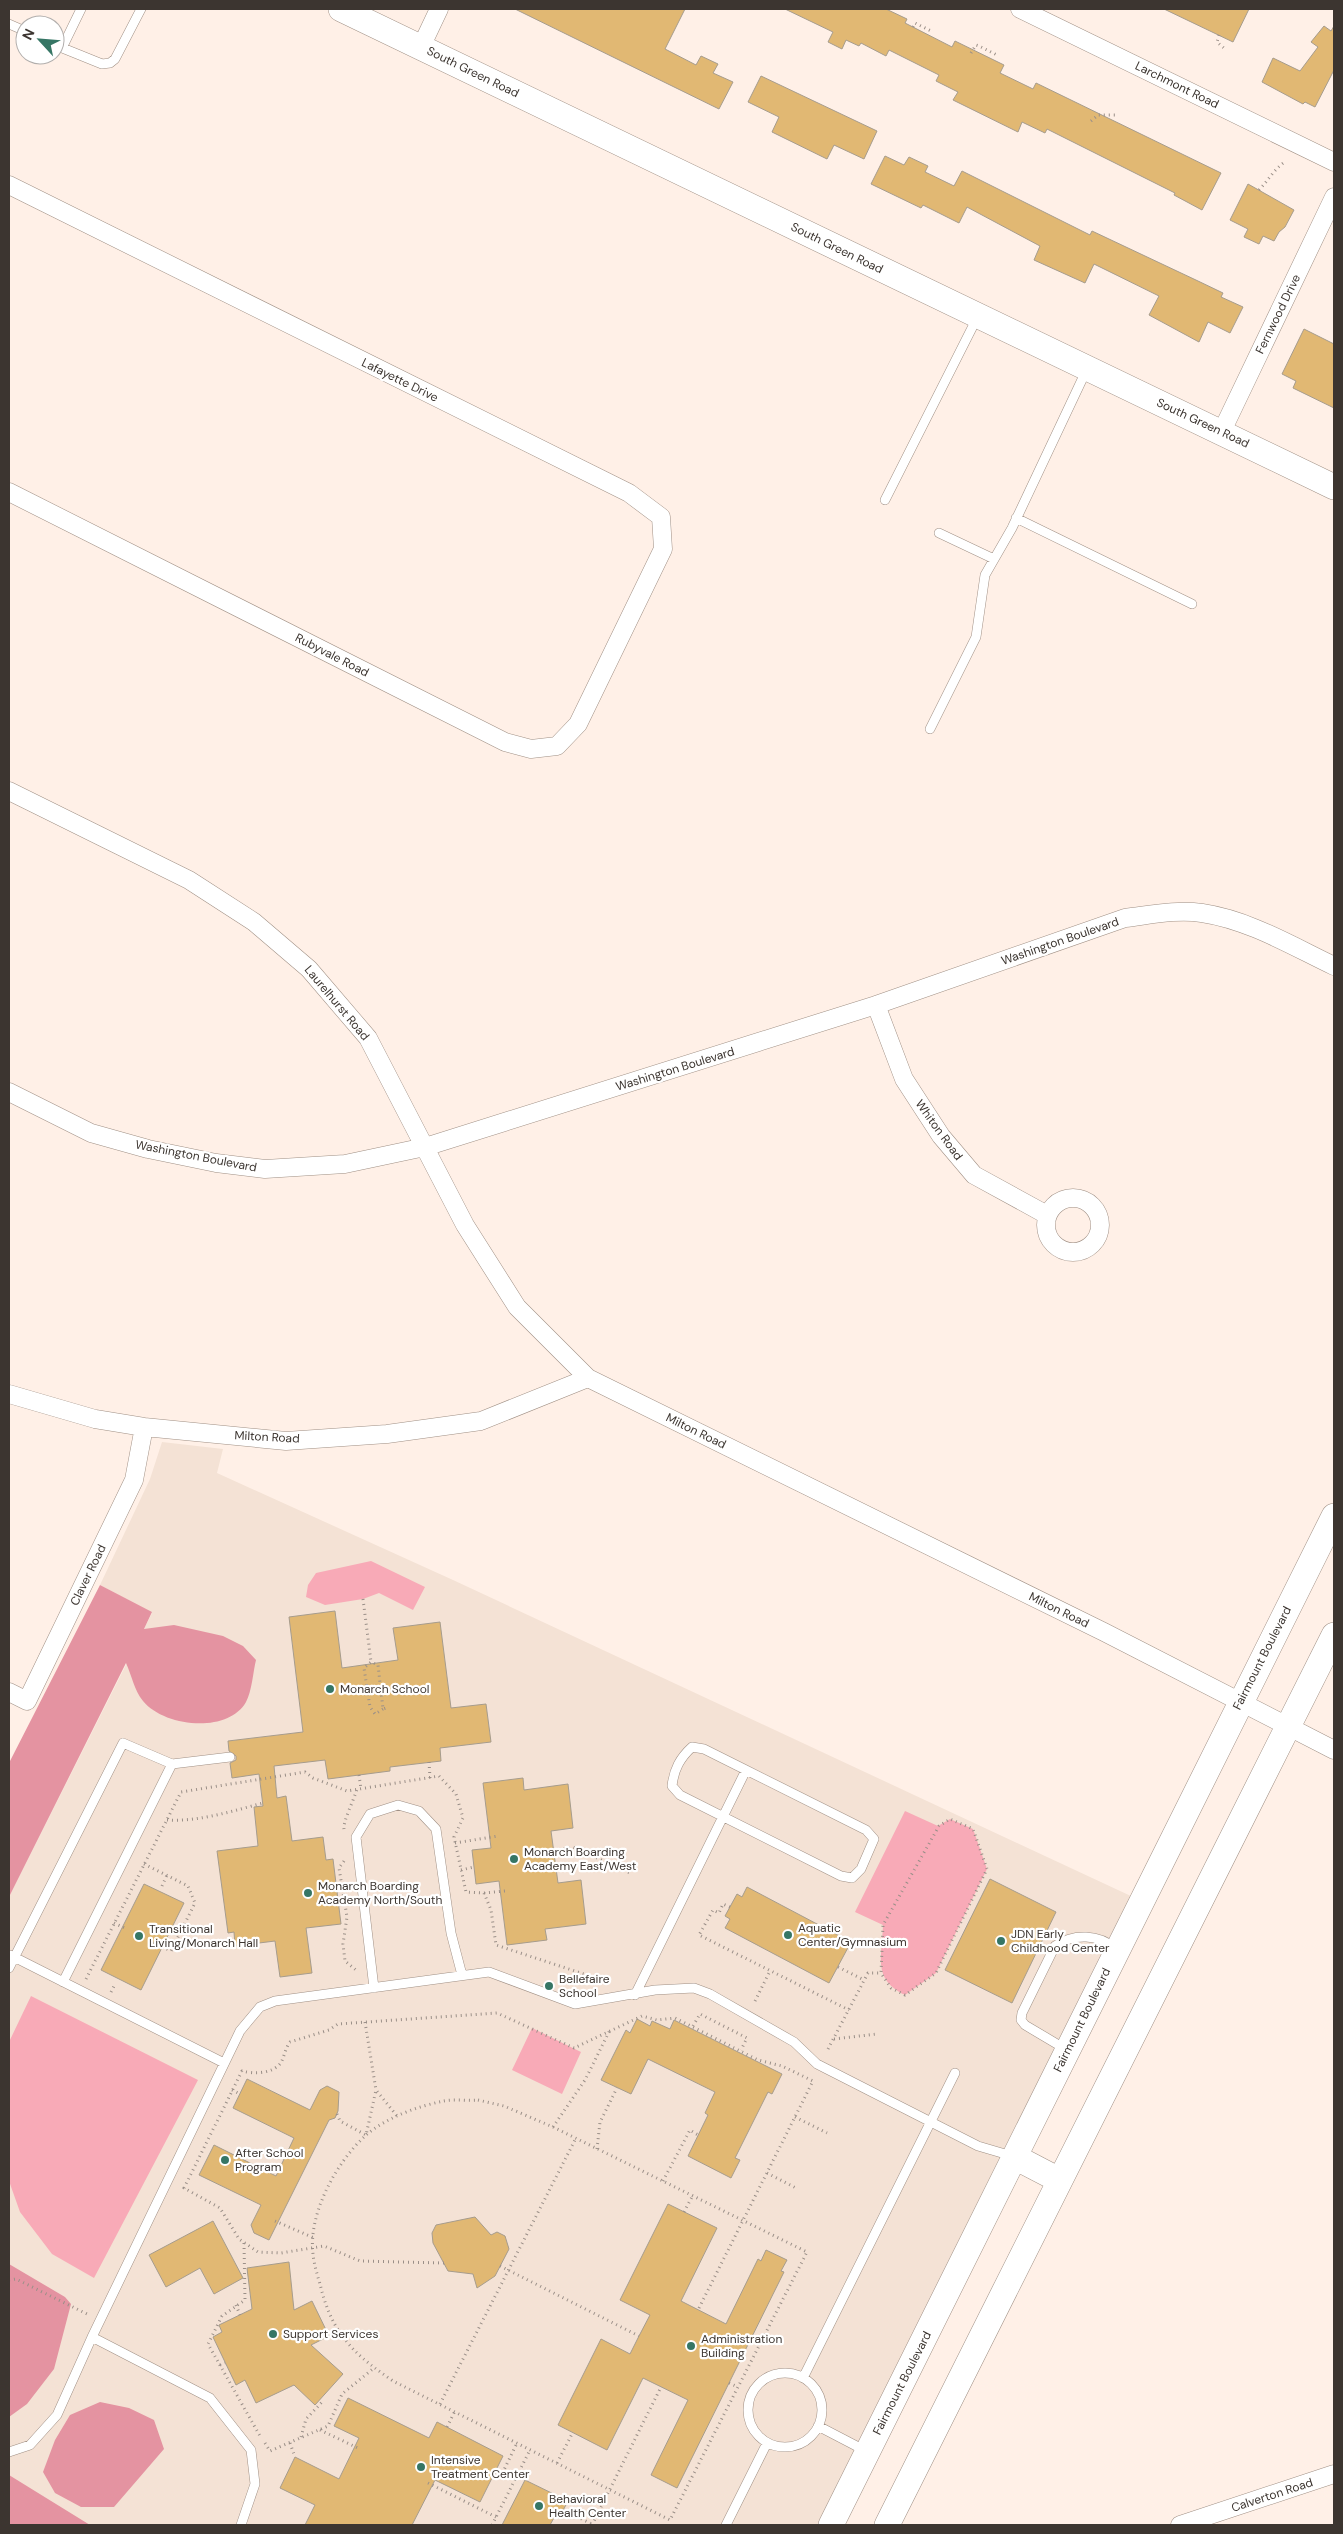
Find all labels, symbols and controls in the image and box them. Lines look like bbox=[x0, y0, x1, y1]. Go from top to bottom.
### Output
north arrow bbox=[15, 15, 65, 65]
text: N bbox=[18, 26, 39, 43]
street label: South Green Road bbox=[424, 43, 522, 101]
street label: Larchmont Road bbox=[1132, 58, 1222, 112]
street label: South Green Road bbox=[788, 219, 886, 277]
street label: Fernwood Drive bbox=[1252, 271, 1304, 356]
street label: Lafayette Drive bbox=[359, 355, 441, 406]
street label: South Green Road bbox=[1154, 394, 1252, 452]
street label: Rubyvale Road bbox=[292, 630, 372, 680]
street label: Washington Boulevard bbox=[999, 913, 1121, 969]
street label: Laurelhurst Road bbox=[301, 962, 373, 1044]
street label: Washington Boulevard bbox=[614, 1043, 736, 1095]
street label: Whiton Road bbox=[912, 1097, 966, 1163]
street label: Washington Boulevard bbox=[134, 1136, 258, 1176]
street label: Milton Road bbox=[663, 1409, 729, 1453]
street label: Milton Road bbox=[234, 1427, 300, 1447]
street label: Claver Road bbox=[66, 1542, 110, 1608]
street label: Milton Road bbox=[1026, 1588, 1092, 1632]
street label: Fairmount Boulevard bbox=[1229, 1604, 1295, 1712]
place label: Monarch School bbox=[340, 1681, 429, 1697]
marker: Monarch School bbox=[324, 1683, 336, 1695]
place label: Monarch Boarding Academy East/West bbox=[524, 1844, 637, 1874]
marker: Monarch Boarding Academy East/West bbox=[508, 1853, 520, 1865]
place label: Monarch Boarding Academy North/South bbox=[318, 1878, 443, 1908]
marker: Monarch Boarding Academy North/South bbox=[302, 1887, 314, 1899]
place label: Aquatic Center/Gymnasium bbox=[798, 1920, 907, 1950]
place label: Transitional Living/Monarch Hall bbox=[149, 1921, 258, 1951]
place label: JDN Early Childhood Center bbox=[1011, 1926, 1110, 1956]
marker: Aquatic Center/Gymnasium bbox=[782, 1929, 794, 1941]
marker: Transitional Living/Monarch Hall bbox=[133, 1930, 145, 1942]
marker: JDN Early Childhood Center bbox=[995, 1935, 1007, 1947]
street label: Fairmount Boulevard bbox=[1050, 1965, 1114, 2075]
place label: Bellefaire School bbox=[559, 1971, 610, 2001]
marker: Bellefaire School bbox=[543, 1980, 555, 1992]
place label: After School Program bbox=[235, 2145, 303, 2175]
marker: After School Program bbox=[219, 2154, 231, 2166]
place label: Support Services bbox=[283, 2326, 378, 2342]
marker: Support Services bbox=[267, 2328, 279, 2340]
street label: Fairmount Boulevard bbox=[869, 2329, 935, 2437]
place label: Administration Building bbox=[701, 2331, 782, 2361]
marker: Administration Building bbox=[685, 2340, 697, 2352]
place label: Intensive Treatment Center bbox=[431, 2452, 530, 2482]
marker: Intensive Treatment Center bbox=[415, 2461, 427, 2473]
street label: Calverton Road bbox=[1229, 2474, 1315, 2516]
place label: Behavioral Health Center bbox=[549, 2491, 627, 2521]
marker: Behavioral Health Center bbox=[533, 2500, 545, 2512]

